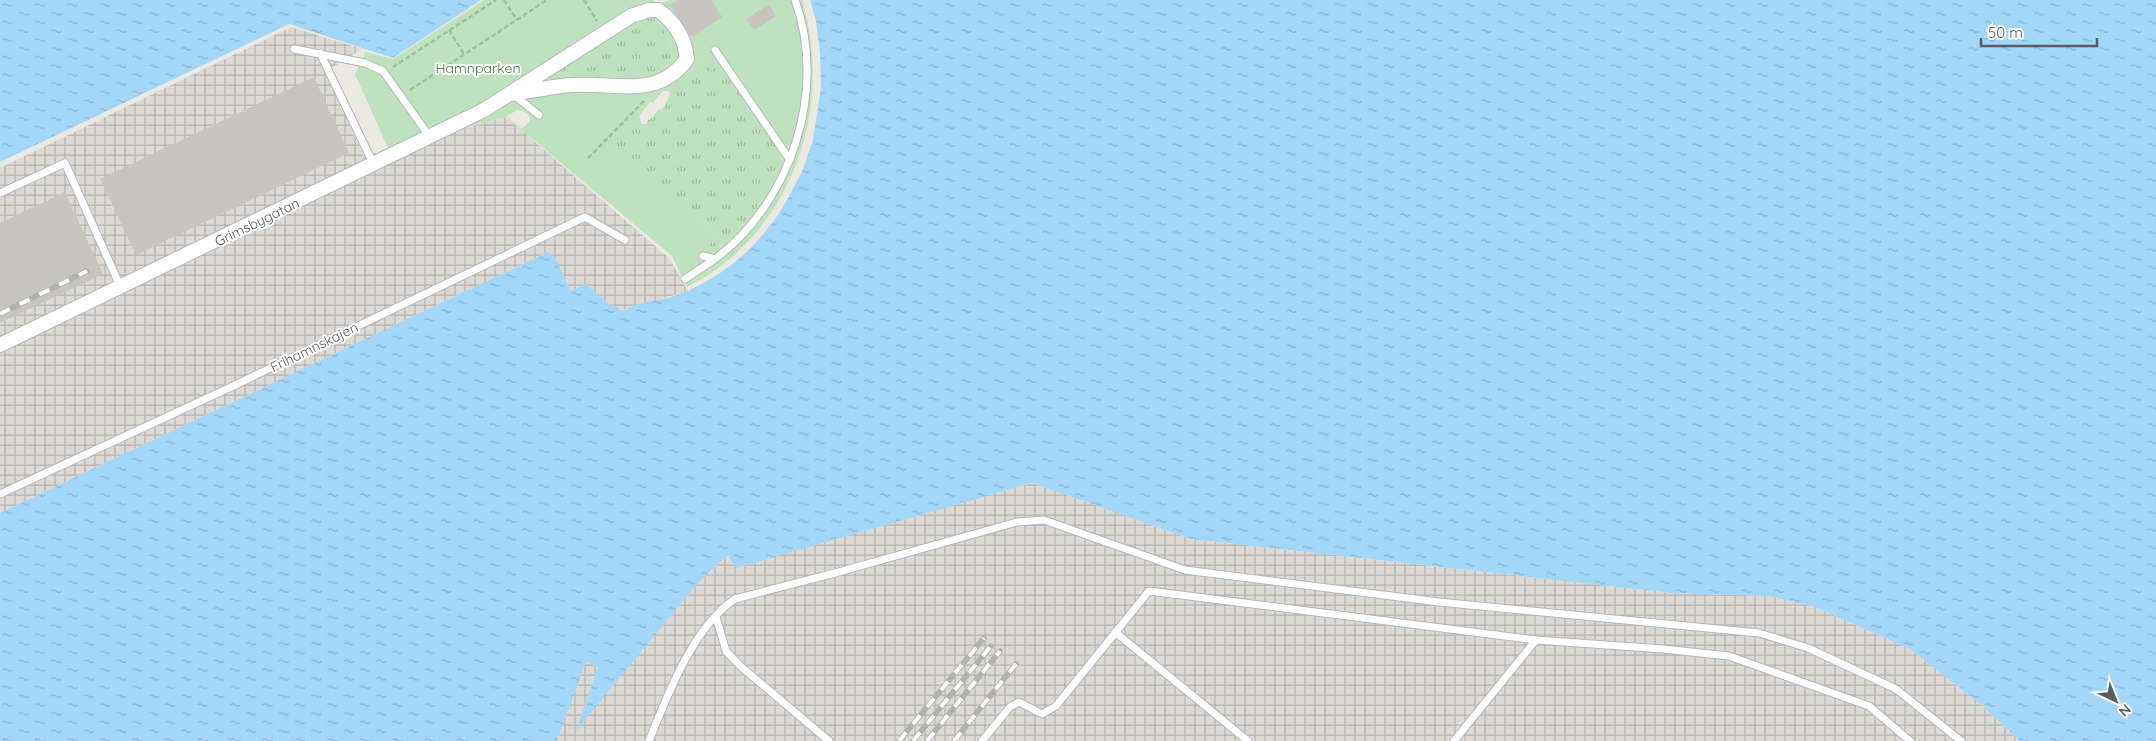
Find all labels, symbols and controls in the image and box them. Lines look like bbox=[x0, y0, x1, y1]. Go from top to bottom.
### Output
scale bar bbox=[1981, 15, 2097, 47]
text: 50 m bbox=[1988, 23, 2023, 42]
park label: Hamnparken bbox=[436, 59, 520, 77]
street label: Grimsbygatan bbox=[212, 194, 302, 250]
street label: Frihamnskajen bbox=[267, 318, 361, 376]
north arrow bbox=[2091, 676, 2141, 726]
text: N bbox=[2115, 700, 2135, 721]

